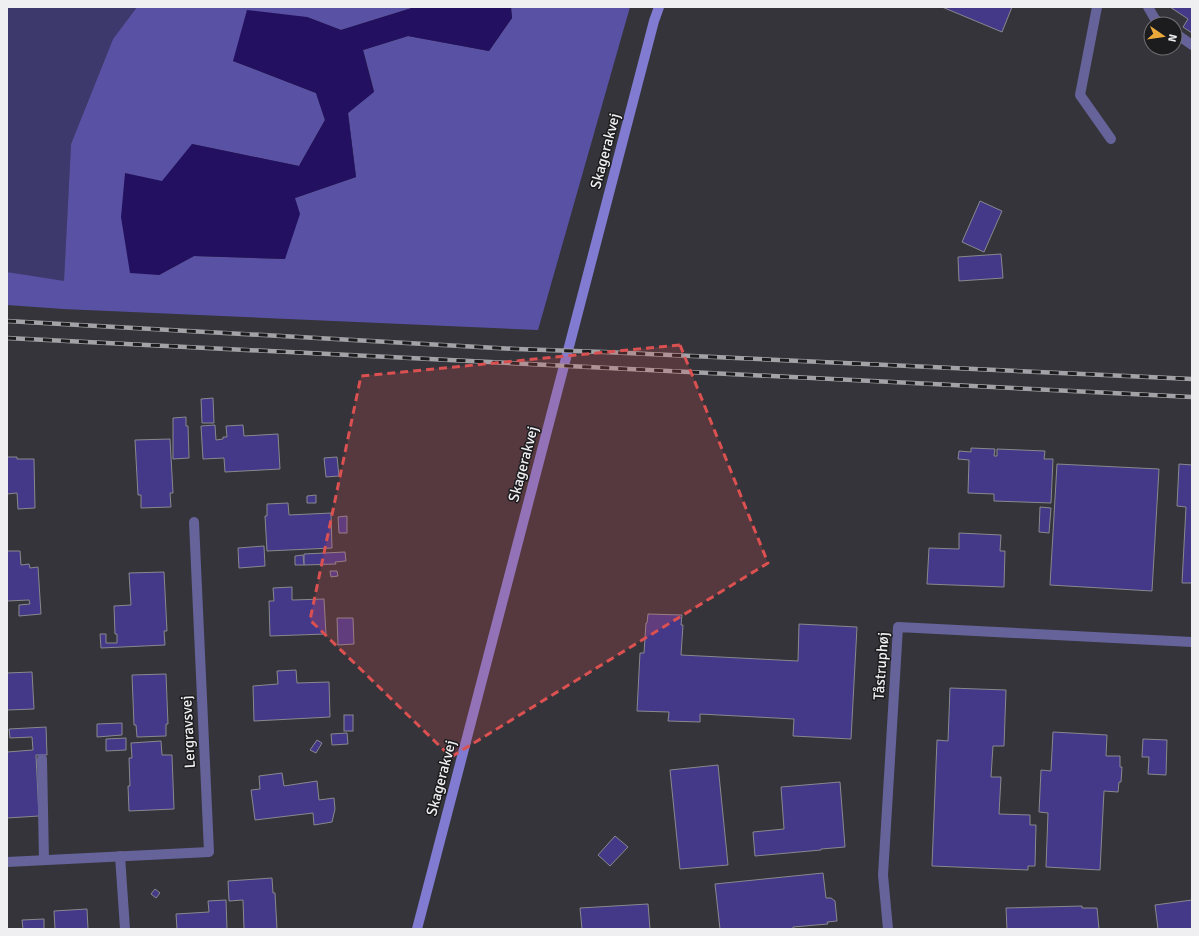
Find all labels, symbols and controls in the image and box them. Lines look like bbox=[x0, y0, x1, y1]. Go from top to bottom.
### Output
north arrow bbox=[1143, 16, 1183, 56]
text: N bbox=[1165, 33, 1179, 43]
street label: Skagerakvej bbox=[586, 111, 624, 191]
street label: Skagerakvej bbox=[504, 424, 542, 504]
street label: Tåstruphøj bbox=[870, 631, 892, 701]
street label: Lergravsvej bbox=[177, 695, 199, 769]
street label: Skagerakvej bbox=[422, 738, 460, 818]

